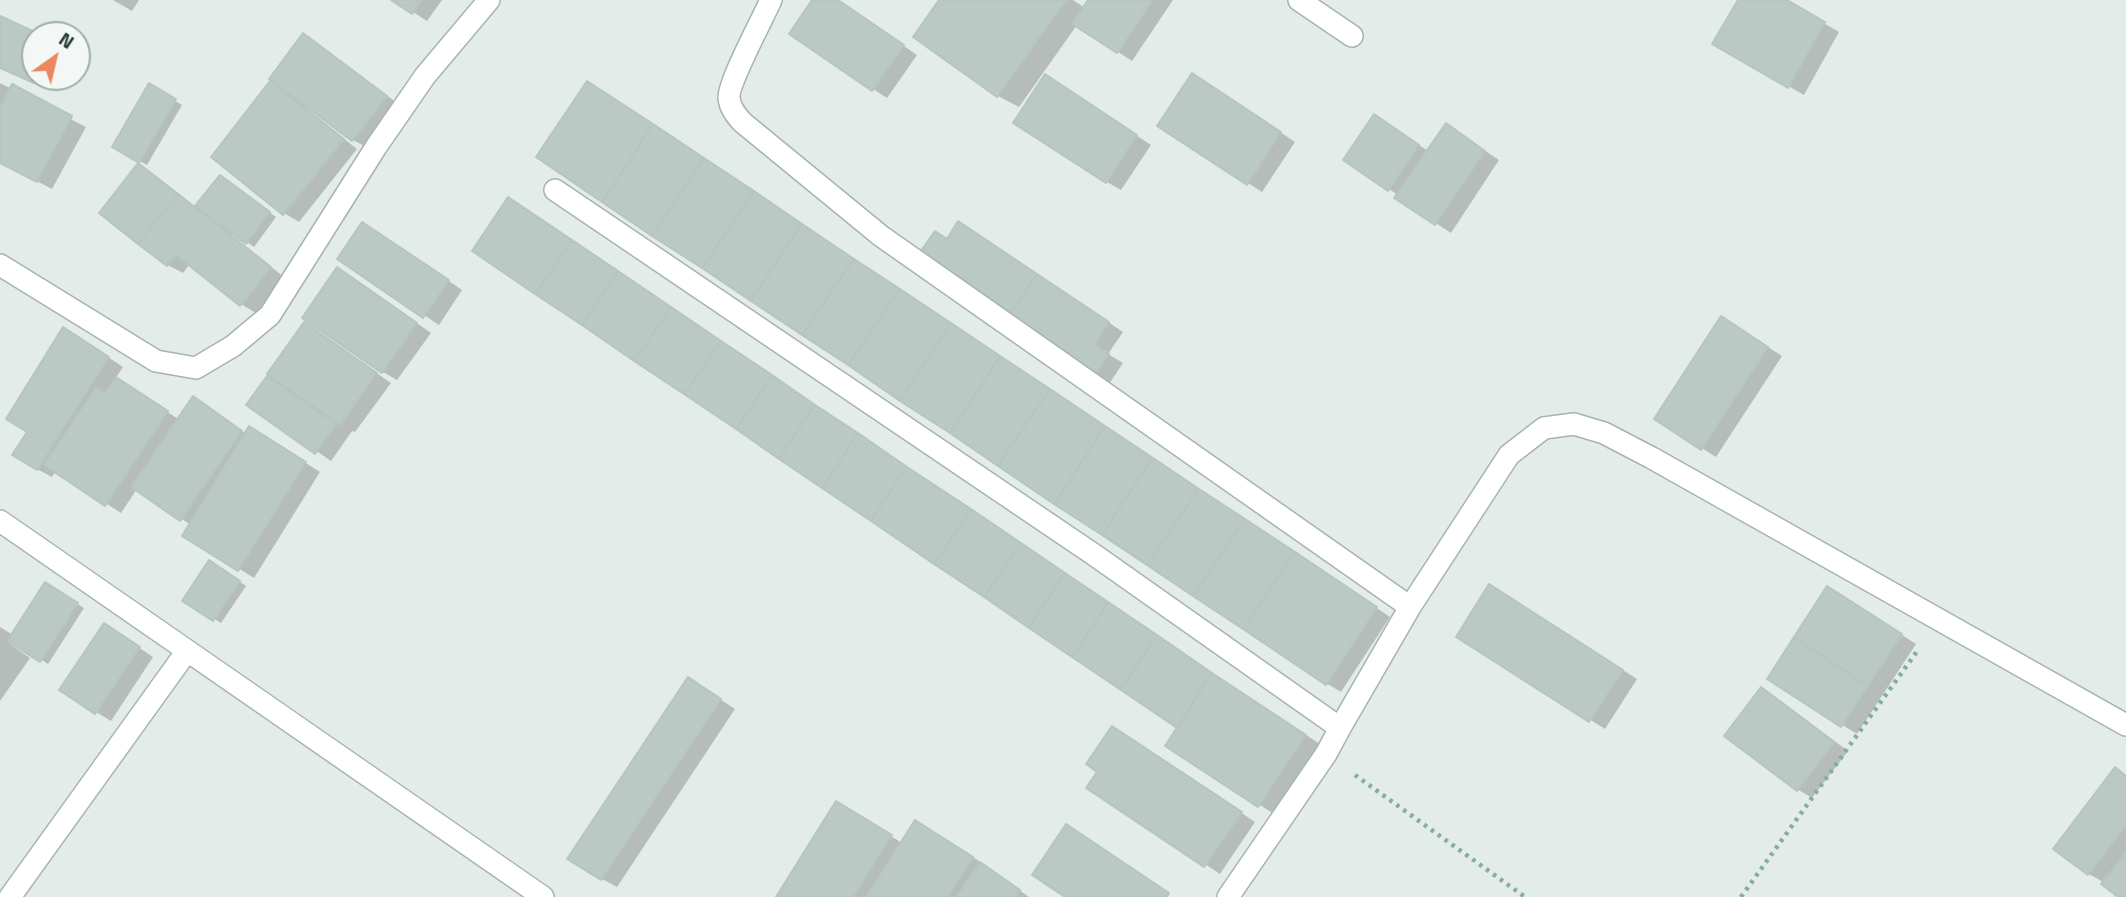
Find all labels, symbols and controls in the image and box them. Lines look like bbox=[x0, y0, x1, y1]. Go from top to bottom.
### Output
north arrow bbox=[21, 21, 91, 91]
text: N bbox=[53, 24, 80, 56]

